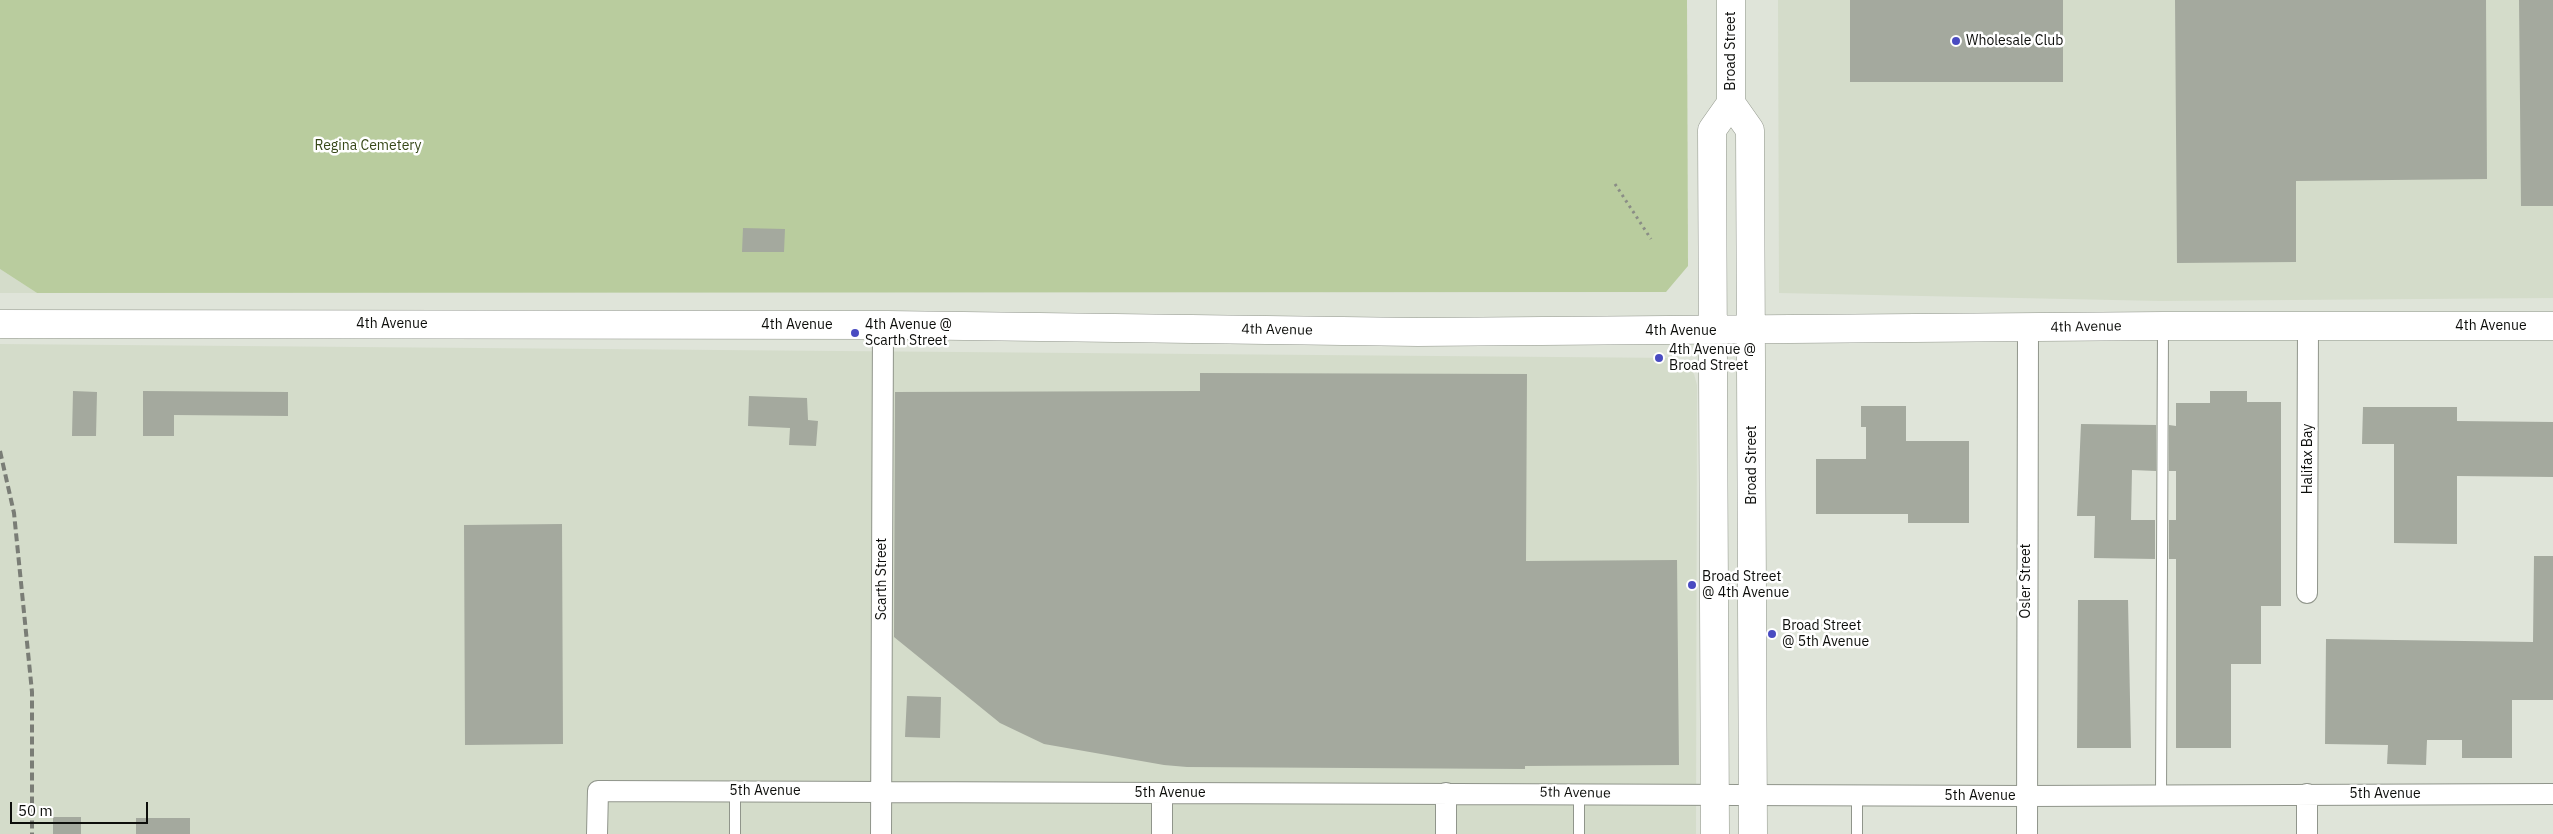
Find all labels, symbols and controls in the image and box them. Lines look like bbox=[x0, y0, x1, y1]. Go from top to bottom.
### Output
street label: Broad Street bbox=[1723, 11, 1739, 91]
place label: Wholesale Club bbox=[1966, 33, 2063, 49]
marker: Wholesale Club bbox=[1950, 35, 1962, 47]
park label: Regina Cemetery bbox=[314, 138, 422, 154]
street label: 4th Avenue bbox=[356, 316, 428, 332]
street label: 4th Avenue bbox=[761, 317, 833, 333]
place label: 4th Avenue @ Scarth Street bbox=[865, 317, 952, 350]
street label: 4th Avenue bbox=[2050, 318, 2122, 336]
street label: 4th Avenue bbox=[2455, 318, 2527, 334]
street label: 4th Avenue bbox=[1241, 321, 1313, 339]
street label: 4th Avenue bbox=[1645, 323, 1717, 339]
marker: 4th Avenue @ Scarth Street bbox=[849, 327, 861, 339]
place label: 4th Avenue @ Broad Street bbox=[1669, 342, 1756, 374]
marker: 4th Avenue @ Broad Street bbox=[1653, 352, 1665, 364]
street label: Halifax Bay bbox=[2300, 424, 2316, 494]
street label: Broad Street bbox=[1744, 425, 1760, 505]
street label: Scarth Street bbox=[874, 538, 890, 620]
street label: Osler Street bbox=[2018, 543, 2034, 619]
place label: Broad Street @ 4th Avenue bbox=[1702, 569, 1789, 602]
marker: Broad Street @ 4th Avenue bbox=[1686, 579, 1698, 591]
place label: Broad Street @ 5th Avenue bbox=[1782, 618, 1869, 650]
marker: Broad Street @ 5th Avenue bbox=[1766, 628, 1778, 640]
street label: 5th Avenue bbox=[729, 783, 801, 799]
street label: 5th Avenue bbox=[1539, 784, 1611, 802]
street label: 5th Avenue bbox=[1134, 785, 1206, 801]
street label: 5th Avenue bbox=[2349, 786, 2421, 802]
street label: 5th Avenue bbox=[1944, 788, 2016, 804]
scale bar bbox=[12, 792, 150, 824]
text: 50 m bbox=[18, 801, 53, 820]

